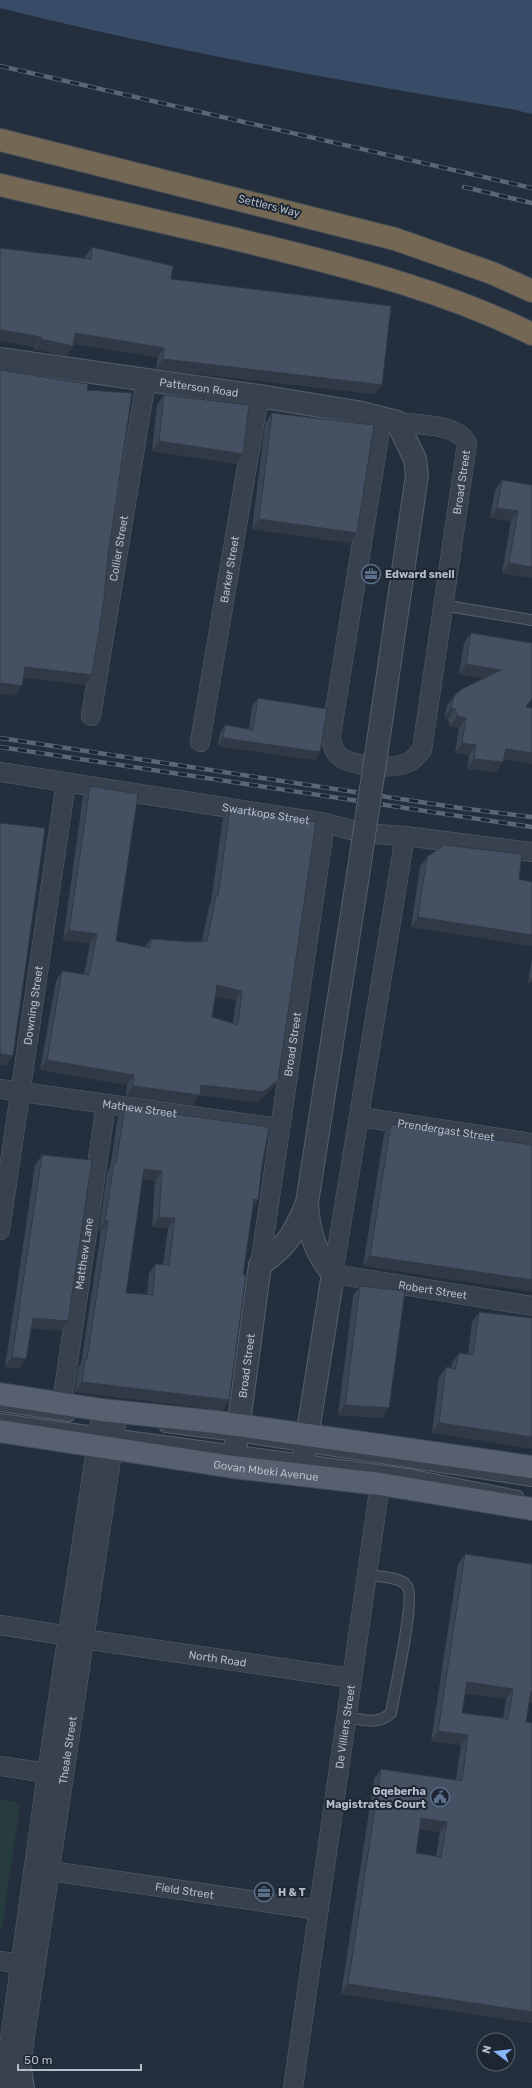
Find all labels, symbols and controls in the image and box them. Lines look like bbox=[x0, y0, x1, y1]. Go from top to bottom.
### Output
street label: Settlers Way bbox=[237, 192, 301, 220]
street label: Patterson Road bbox=[159, 375, 239, 399]
street label: Broad Street bbox=[450, 448, 473, 515]
street label: Collier Street bbox=[107, 514, 130, 582]
street label: Barker Street bbox=[217, 534, 242, 604]
office icon: Edward snell bbox=[360, 563, 382, 585]
place label: Edward snell bbox=[385, 568, 455, 581]
street label: Swartkops Street bbox=[221, 800, 311, 827]
street label: Downing Street bbox=[21, 964, 45, 1046]
street label: Broad Street bbox=[281, 1011, 304, 1077]
street label: Mathew Street bbox=[102, 1097, 178, 1120]
street label: Prendergast Street bbox=[397, 1116, 496, 1144]
street label: Matthew Lane bbox=[72, 1217, 96, 1290]
street label: Robert Street bbox=[398, 1278, 469, 1302]
street label: Broad Street bbox=[236, 1332, 257, 1399]
street label: Govan Mbeki Avenue bbox=[213, 1458, 319, 1483]
street label: North Road bbox=[188, 1648, 247, 1669]
street label: De Villiers Street bbox=[333, 1683, 358, 1770]
street label: Theale Street bbox=[56, 1715, 79, 1785]
place label: Gqeberha Magistrates Court bbox=[326, 1785, 426, 1811]
public building icon: Gqeberha Magistrates Court bbox=[429, 1786, 451, 1808]
street label: Field Street bbox=[154, 1880, 215, 1901]
office icon: H & T bbox=[253, 1881, 275, 1903]
place label: H & T bbox=[278, 1886, 306, 1899]
north arrow bbox=[476, 2032, 516, 2072]
text: N bbox=[480, 2044, 494, 2055]
scale bar bbox=[18, 2046, 141, 2072]
text: 50 m bbox=[24, 2053, 52, 2067]

